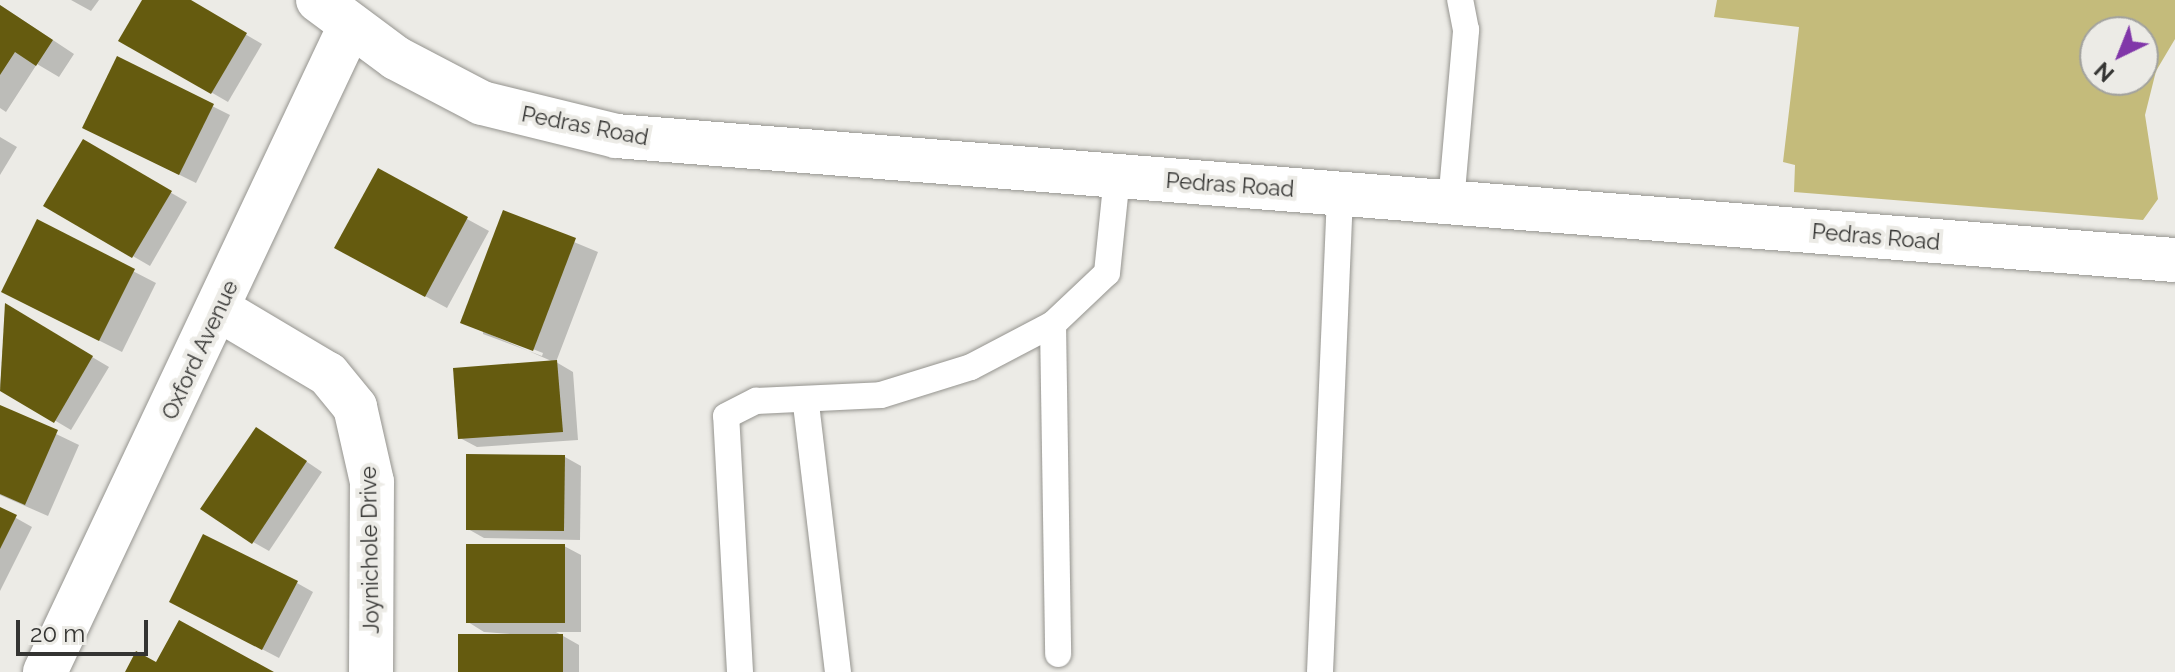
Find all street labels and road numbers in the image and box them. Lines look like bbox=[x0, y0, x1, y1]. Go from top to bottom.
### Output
street label: Pedras Road bbox=[519, 101, 651, 151]
street label: Pedras Road bbox=[1165, 167, 1295, 203]
street label: Pedras Road bbox=[1811, 218, 1941, 256]
street label: Oxford Avenue bbox=[156, 276, 244, 424]
street label: Joynichole Drive bbox=[355, 466, 385, 634]

